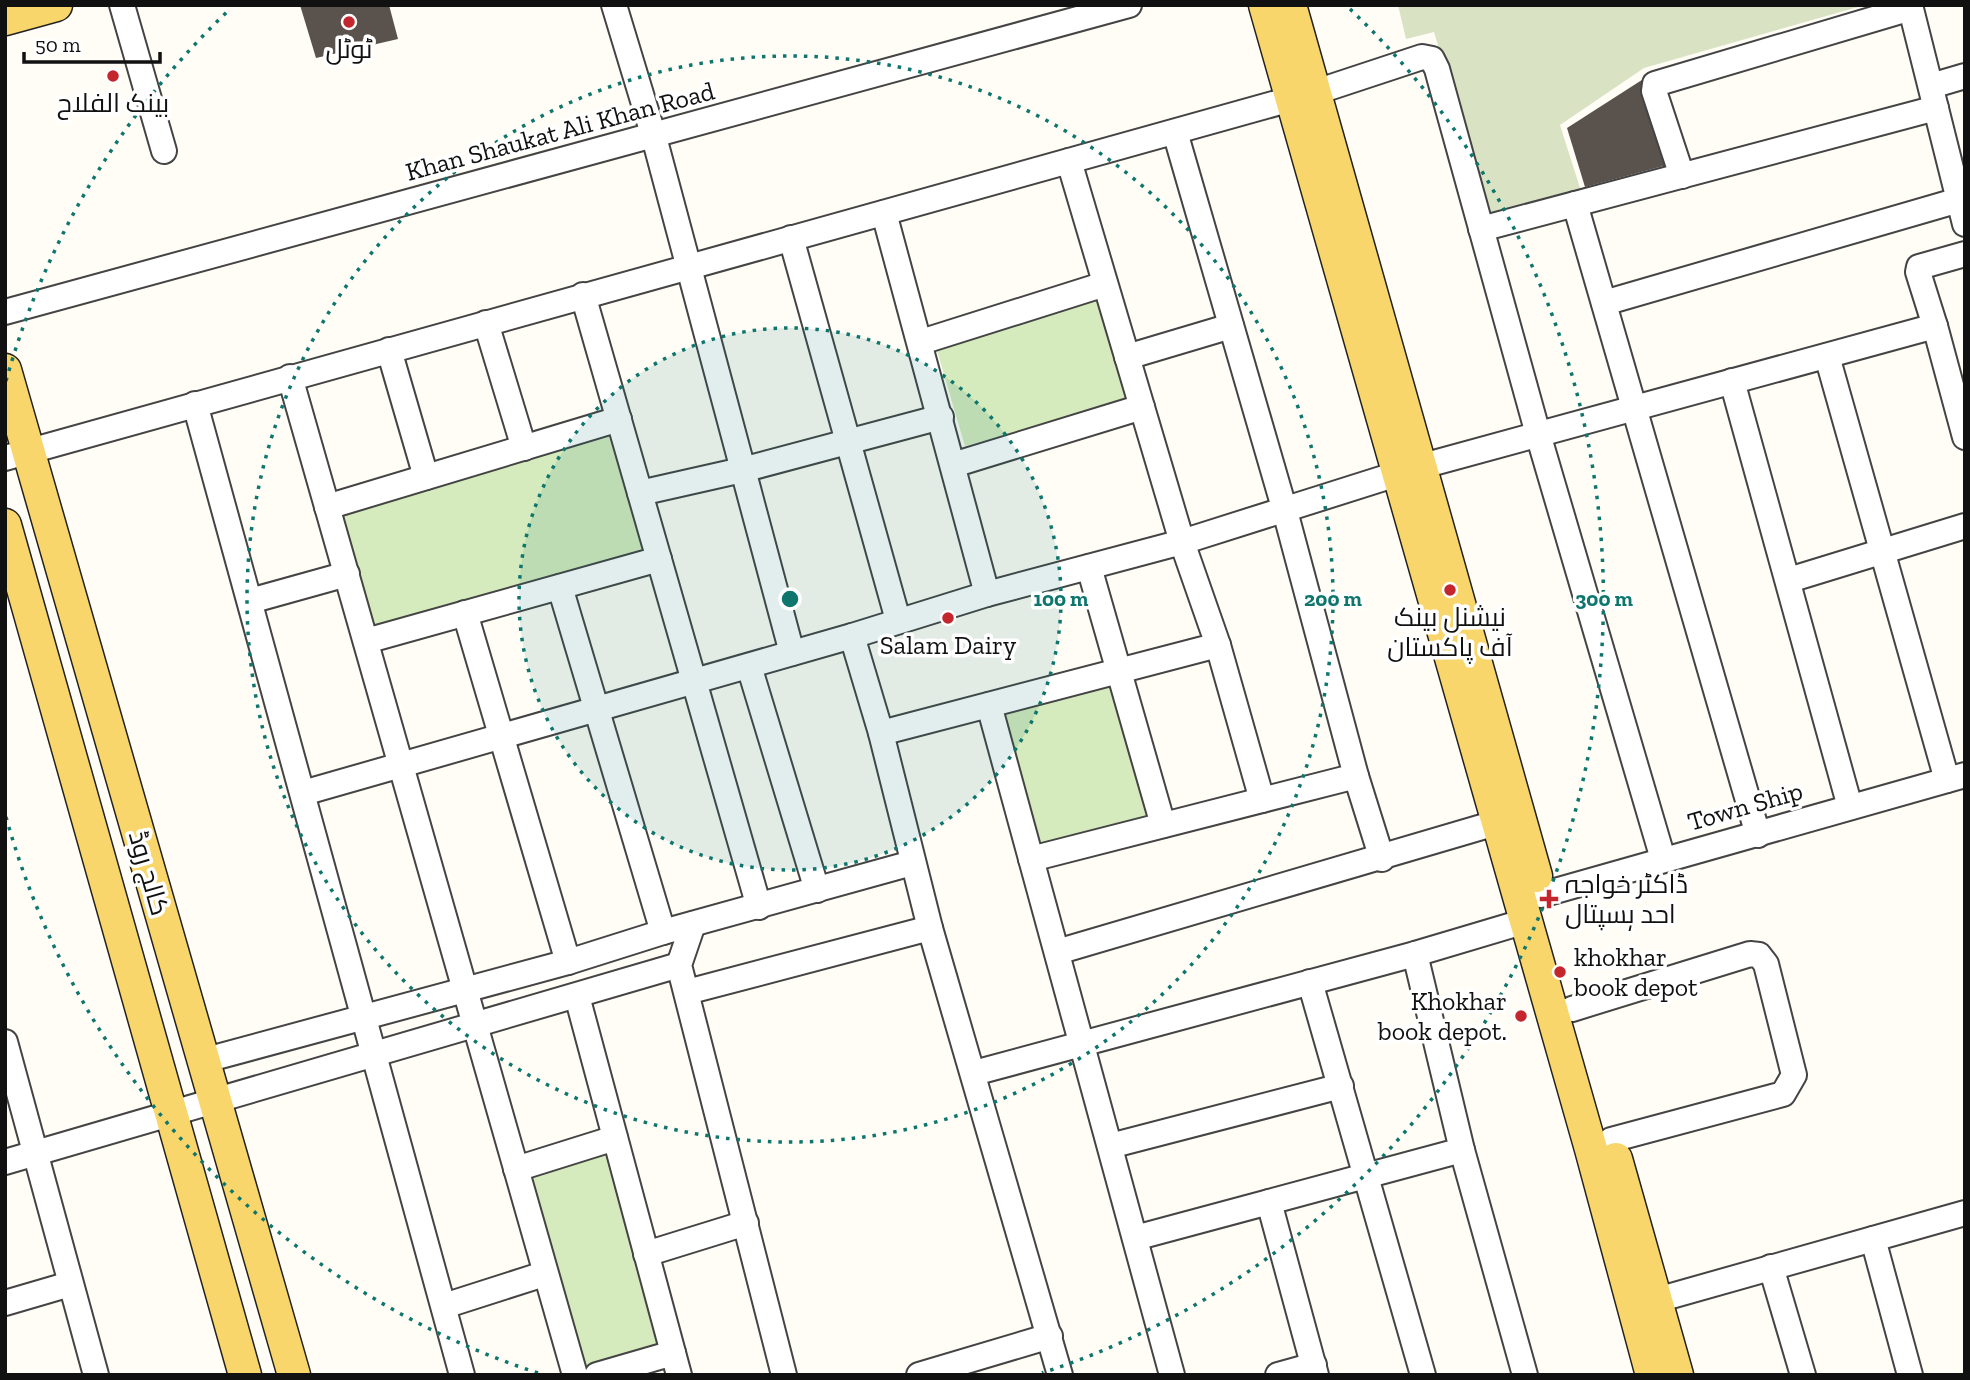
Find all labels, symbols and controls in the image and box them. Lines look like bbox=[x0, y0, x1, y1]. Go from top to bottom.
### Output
marker: ٹوٹل bbox=[341, 14, 357, 30]
scale bar bbox=[24, 21, 161, 65]
text: 50 m bbox=[35, 32, 81, 57]
place label: ٹوٹل bbox=[325, 33, 373, 65]
marker: بینک الفلاح bbox=[105, 68, 121, 84]
street label: Khan Shaukat Ali Khan Road bbox=[402, 74, 718, 188]
place label: بینک الفلاح bbox=[57, 87, 169, 120]
marker: نیشنل بینک آف پاکستان bbox=[1442, 582, 1458, 598]
text: 100 m bbox=[1034, 586, 1089, 611]
text: 200 m bbox=[1304, 586, 1362, 611]
text: 300 m bbox=[1575, 586, 1633, 611]
centre of rings bbox=[778, 587, 802, 611]
place label: نیشنل بینک آف پاکستان bbox=[1387, 601, 1513, 664]
marker: Salam Dairy bbox=[940, 610, 956, 626]
place label: Salam Dairy bbox=[880, 629, 1017, 661]
street label: Town Ship bbox=[1684, 774, 1806, 838]
street label: کالج روڈ bbox=[121, 827, 176, 919]
place label: ڈاکٹر خواجہ احد ہسپتال bbox=[1565, 868, 1688, 931]
marker: ڈاکٹر خواجہ احد ہسپتال bbox=[1539, 889, 1559, 909]
place label: khokhar book depot bbox=[1573, 941, 1698, 1003]
marker: khokhar book depot bbox=[1552, 964, 1568, 980]
place label: Khokhar book depot. bbox=[1377, 985, 1507, 1047]
marker: Khokhar book depot. bbox=[1513, 1008, 1529, 1024]

